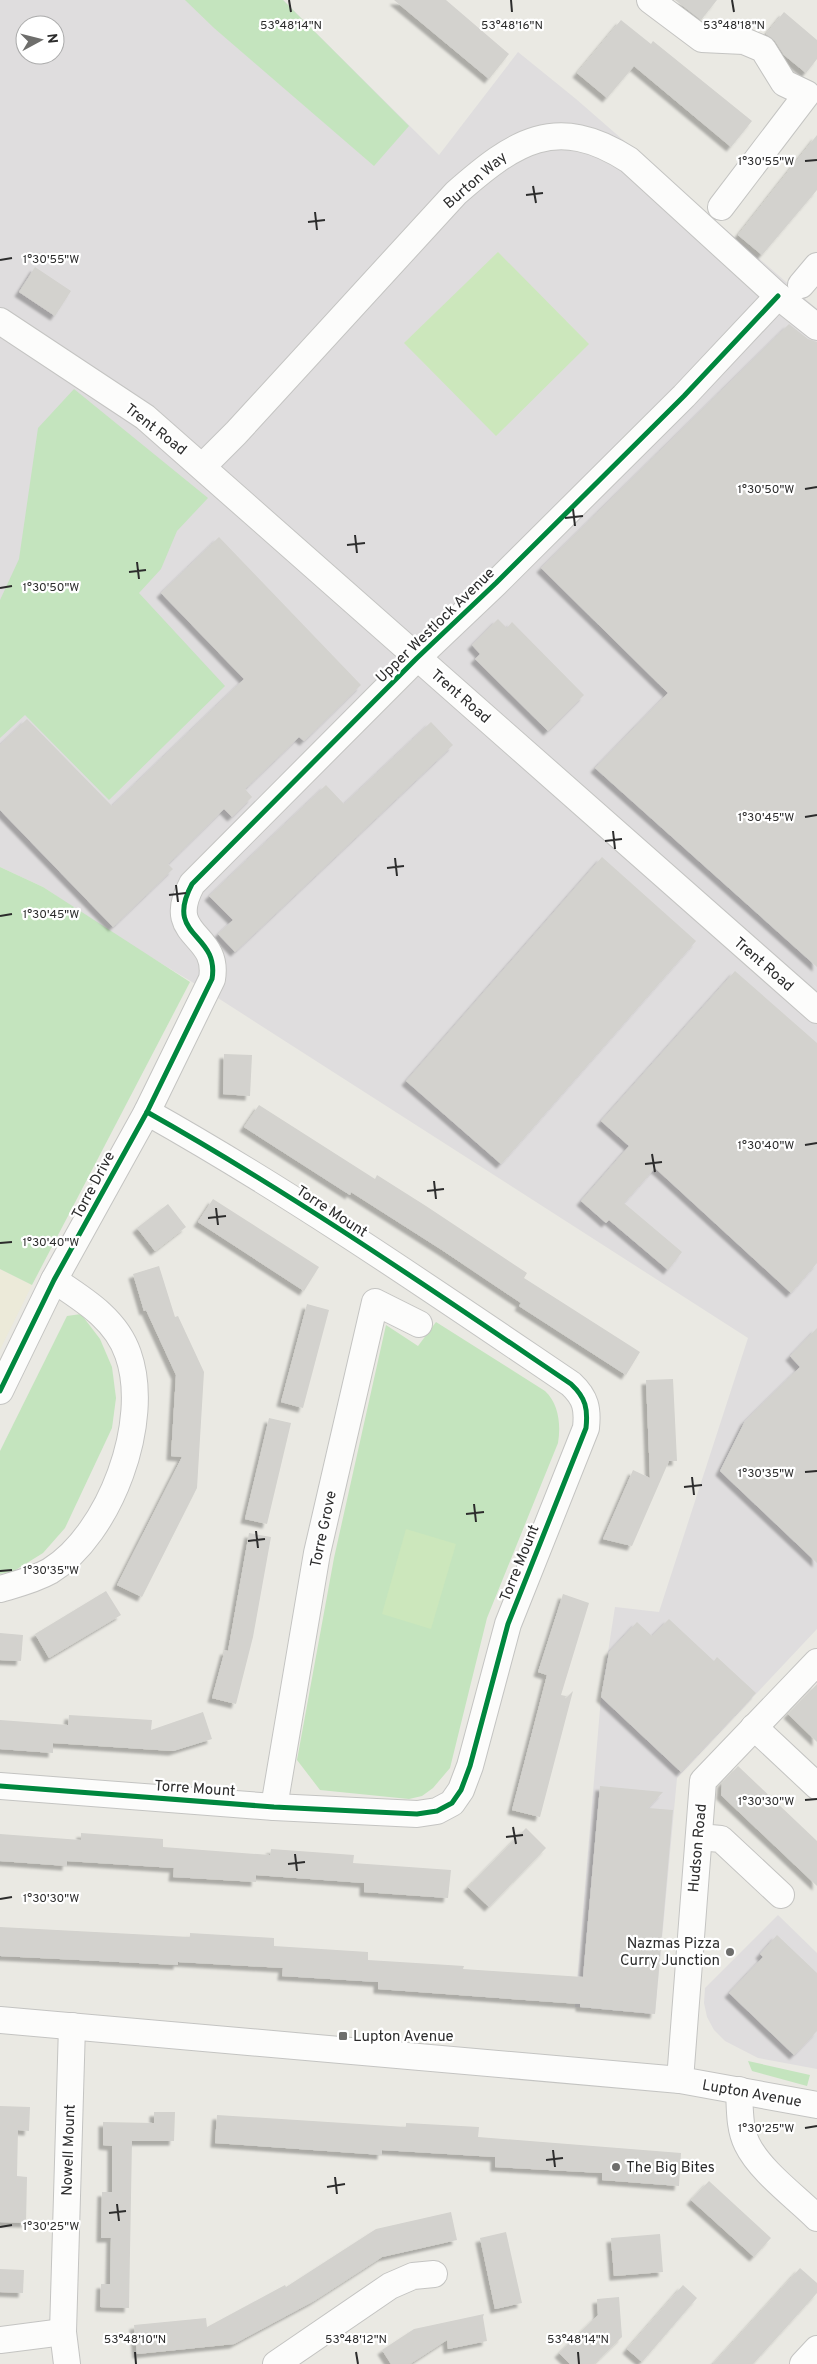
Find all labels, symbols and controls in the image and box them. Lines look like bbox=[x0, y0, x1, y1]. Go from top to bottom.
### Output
north arrow bbox=[15, 15, 65, 65]
text: 53°48'14"N bbox=[260, 18, 322, 34]
text: 53°48'16"N bbox=[481, 18, 543, 34]
text: 53°48'18"N bbox=[703, 18, 765, 34]
text: N bbox=[42, 33, 60, 45]
street label: Burton Way bbox=[440, 148, 512, 214]
text: 1°30'55"W bbox=[738, 154, 794, 170]
text: 1°30'55"W bbox=[23, 252, 79, 268]
street label: Trent Road bbox=[120, 400, 190, 460]
text: 1°30'50"W bbox=[738, 482, 794, 498]
street label: Upper Westlock Avenue bbox=[373, 564, 500, 688]
text: 1°30'50"W bbox=[23, 580, 79, 596]
street label: Trent Road bbox=[426, 666, 494, 728]
text: 1°30'45"W bbox=[738, 810, 794, 826]
text: 1°30'45"W bbox=[23, 907, 79, 923]
street label: Trent Road bbox=[729, 934, 797, 996]
text: 1°30'40"W bbox=[738, 1138, 794, 1154]
street label: Torre Drive bbox=[69, 1149, 120, 1223]
street label: Torre Mount bbox=[292, 1182, 370, 1242]
text: 1°30'40"W bbox=[23, 1235, 79, 1251]
text: 1°30'35"W bbox=[738, 1466, 794, 1482]
street label: Torre Grove bbox=[307, 1489, 342, 1570]
street label: Torre Mount bbox=[496, 1522, 544, 1605]
text: 1°30'35"W bbox=[23, 1563, 79, 1579]
street label: Torre Mount bbox=[154, 1777, 236, 1802]
text: 1°30'30"W bbox=[738, 1794, 794, 1810]
street label: Hudson Road bbox=[685, 1803, 712, 1893]
text: 1°30'30"W bbox=[23, 1891, 79, 1907]
place label: Nazmas Pizza Curry Junction bbox=[620, 1935, 720, 1971]
marker: Nazmas Pizza Curry Junction bbox=[724, 1946, 736, 1958]
place label: Lupton Avenue bbox=[353, 2028, 454, 2047]
marker: Lupton Avenue bbox=[337, 2030, 349, 2042]
street label: Lupton Avenue bbox=[701, 2076, 803, 2113]
street label: Nowell Mount bbox=[58, 2104, 81, 2196]
text: 1°30'25"W bbox=[738, 2121, 794, 2137]
place label: The Big Bites bbox=[626, 2159, 715, 2178]
marker: The Big Bites bbox=[610, 2161, 622, 2173]
text: 1°30'25"W bbox=[23, 2219, 79, 2235]
text: 53°48'10"N bbox=[104, 2332, 166, 2348]
text: 53°48'12"N bbox=[325, 2332, 387, 2348]
text: 53°48'14"N bbox=[547, 2332, 609, 2348]

